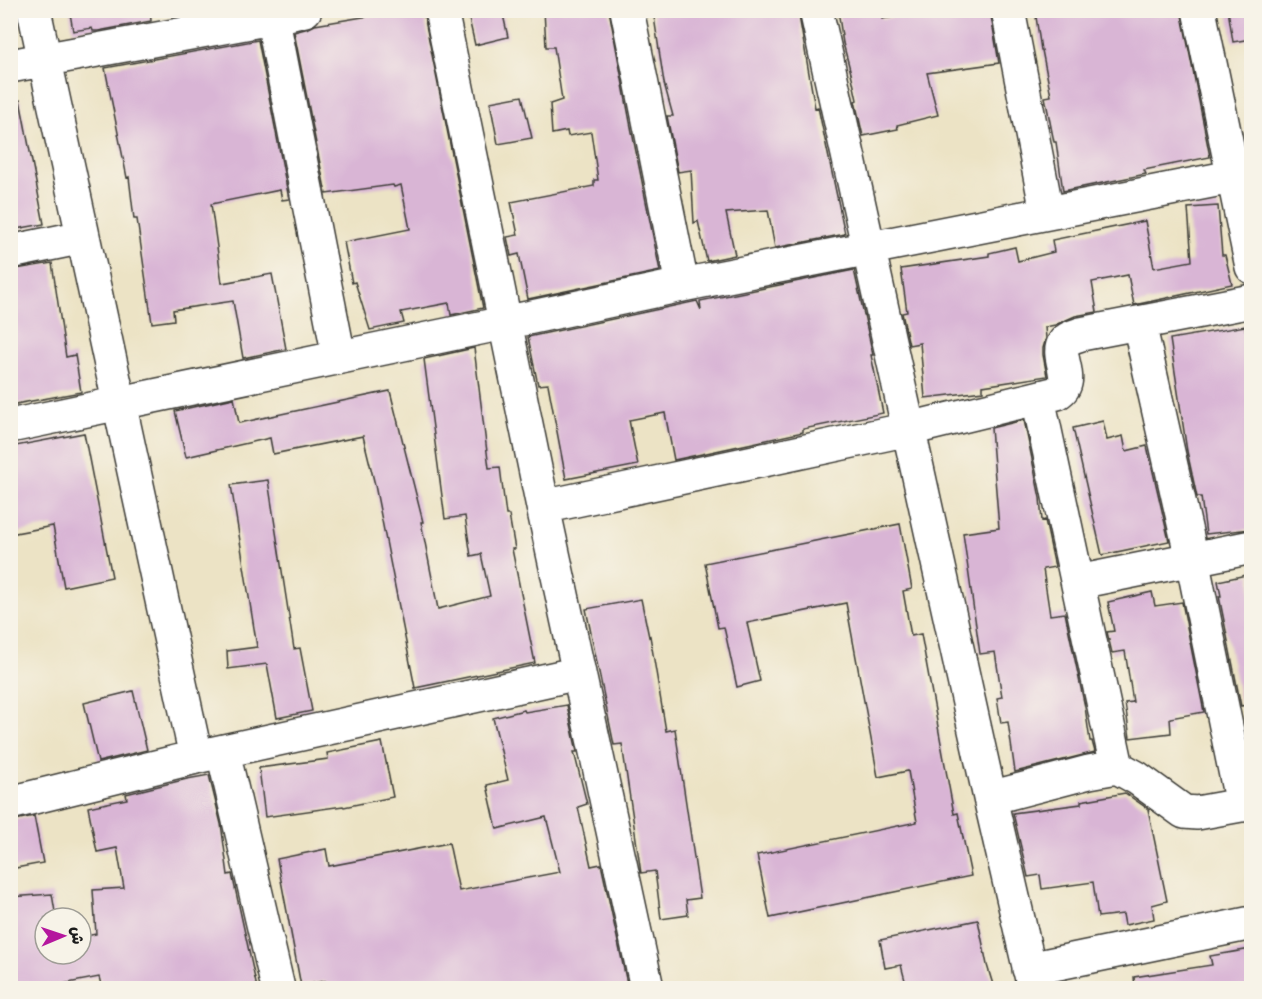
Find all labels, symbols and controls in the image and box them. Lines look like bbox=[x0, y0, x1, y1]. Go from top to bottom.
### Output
north arrow bbox=[33, 906, 93, 966]
text: ش bbox=[64, 926, 88, 945]

